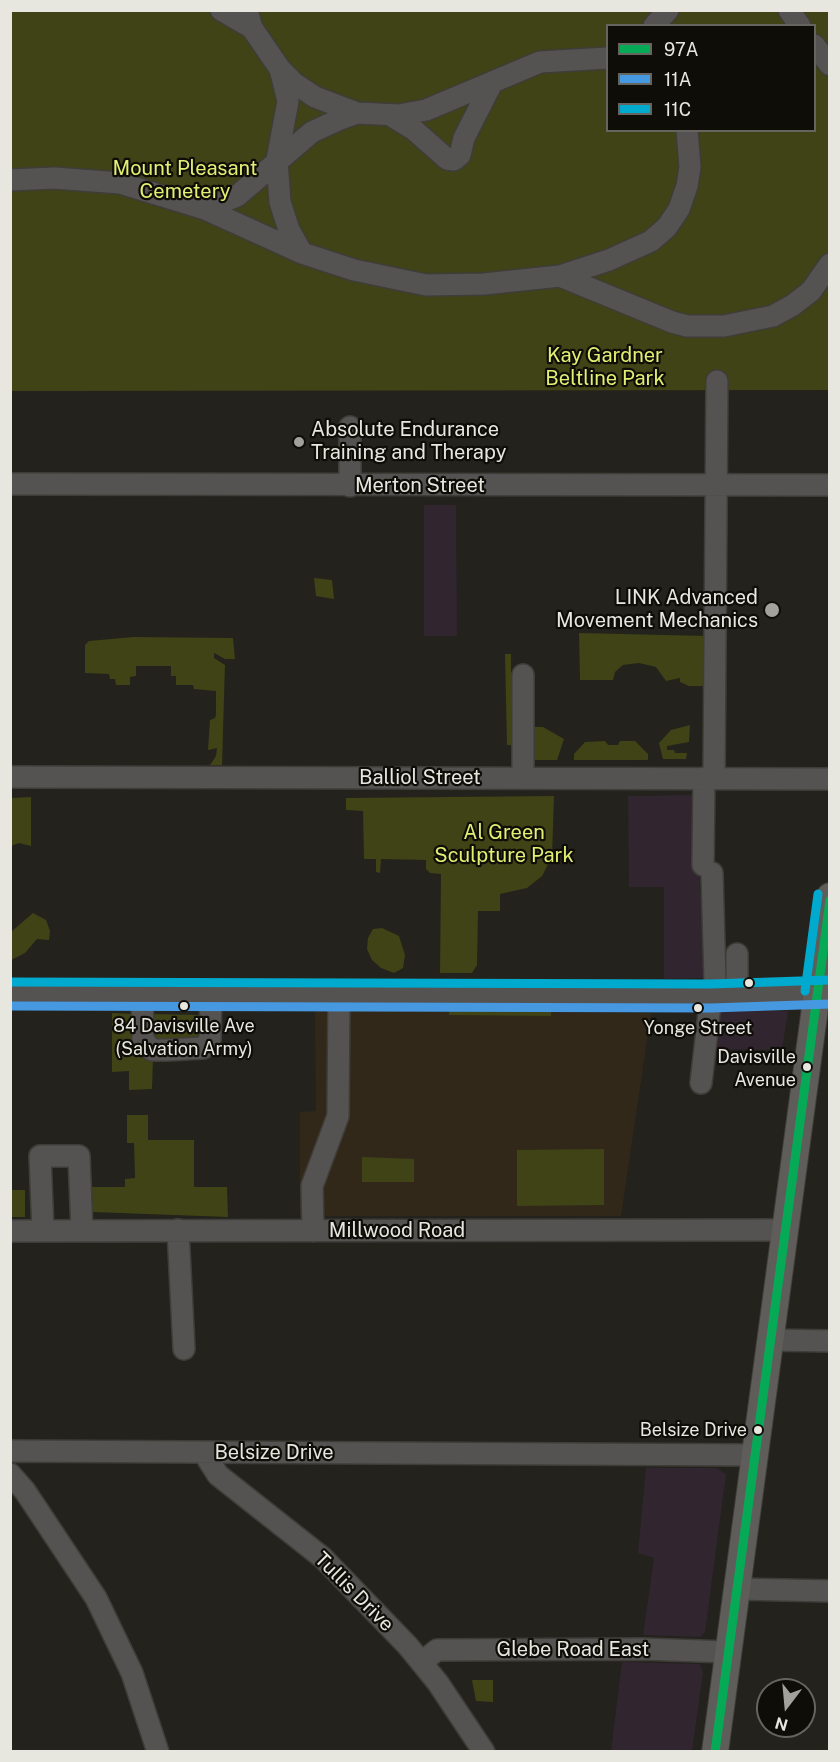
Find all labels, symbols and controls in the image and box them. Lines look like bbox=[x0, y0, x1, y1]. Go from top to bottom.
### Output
legend bbox=[606, 24, 816, 132]
text: 97A bbox=[664, 39, 699, 60]
text: 11A bbox=[664, 69, 691, 90]
text: 11C bbox=[664, 99, 691, 120]
park label: Mount Pleasant Cemetery bbox=[113, 157, 257, 204]
park label: Kay Gardner Beltline Park bbox=[545, 344, 665, 391]
place label: Absolute Endurance Training and Therapy bbox=[311, 418, 506, 465]
marker: Absolute Endurance Training and Therapy bbox=[292, 435, 306, 449]
street label: Merton Street bbox=[355, 474, 485, 498]
place label: LINK Advanced Movement Mechanics bbox=[556, 586, 758, 633]
marker: LINK Advanced Movement Mechanics bbox=[763, 601, 781, 619]
street label: Balliol Street bbox=[359, 766, 481, 790]
park label: Al Green Sculpture Park bbox=[434, 821, 574, 868]
unlabelled marker bbox=[743, 977, 755, 989]
marker: 84 Davisville Ave (Salvation Army) bbox=[178, 1000, 190, 1012]
marker: Yonge Street bbox=[692, 1002, 704, 1014]
place label: 84 Davisville Ave (Salvation Army) bbox=[113, 1015, 255, 1058]
place label: Yonge Street bbox=[644, 1017, 752, 1039]
place label: Davisville Avenue bbox=[717, 1046, 796, 1088]
marker: Davisville Avenue bbox=[801, 1061, 813, 1073]
street label: Millwood Road bbox=[329, 1219, 465, 1243]
place label: Belsize Drive bbox=[640, 1419, 747, 1441]
marker: Belsize Drive bbox=[752, 1424, 764, 1436]
street label: Belsize Drive bbox=[214, 1441, 334, 1465]
street label: Tullis Drive bbox=[309, 1547, 399, 1637]
street label: Glebe Road East bbox=[497, 1638, 649, 1662]
north arrow bbox=[756, 1678, 816, 1738]
text: N bbox=[773, 1713, 790, 1735]

